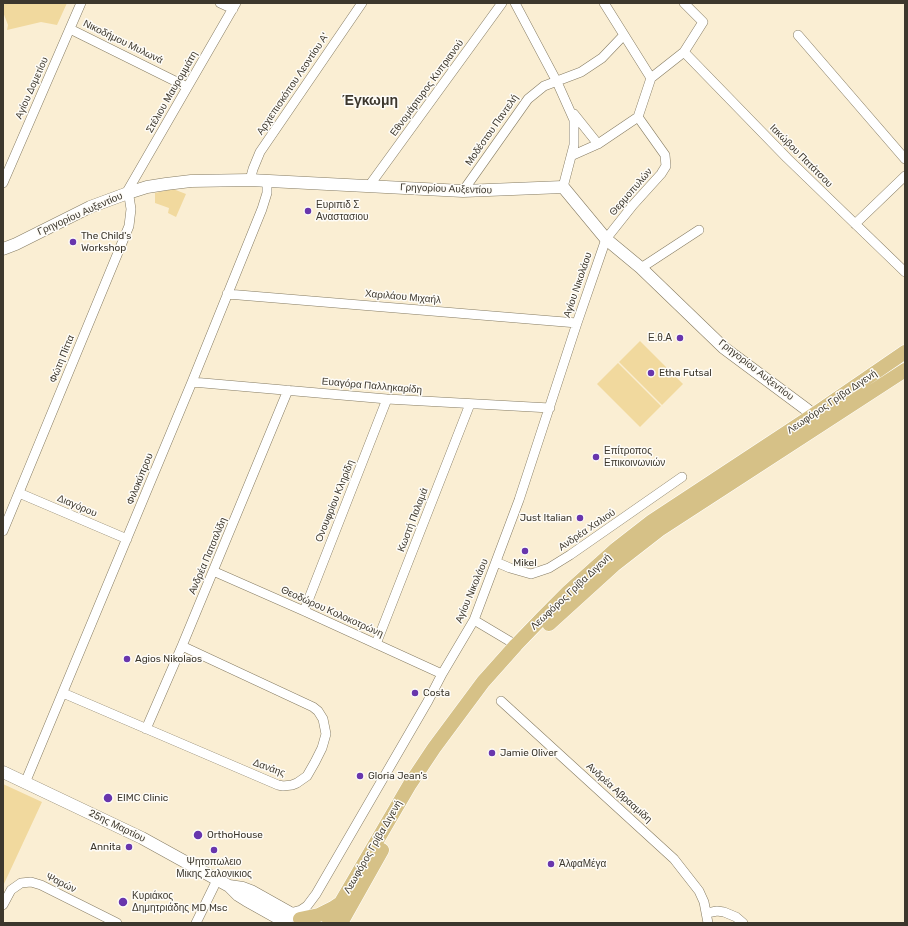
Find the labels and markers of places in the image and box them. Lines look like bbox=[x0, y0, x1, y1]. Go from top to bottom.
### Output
place label: Ευριπιδ Σ Αναστασιου bbox=[316, 199, 368, 222]
marker: Ευριπιδ Σ Αναστασιου bbox=[303, 206, 313, 216]
place label: The Child's Workshop bbox=[81, 230, 131, 254]
marker: The Child's Workshop bbox=[68, 237, 78, 247]
place label: Ε.θ.Α bbox=[648, 332, 672, 344]
marker: Ε.θ.Α bbox=[675, 333, 685, 343]
place label: Etha Futsal bbox=[659, 367, 712, 379]
marker: Etha Futsal bbox=[646, 368, 656, 378]
place label: Επίτροπος Επικοινωνιών bbox=[604, 445, 665, 468]
marker: Επίτροπος Επικοινωνιών bbox=[591, 452, 601, 462]
place label: Just Italian bbox=[520, 512, 572, 524]
marker: Just Italian bbox=[575, 513, 585, 523]
marker: Mikel bbox=[520, 546, 530, 556]
place label: Mikel bbox=[513, 557, 537, 569]
place label: Agios Nikolaos bbox=[135, 653, 202, 665]
marker: Agios Nikolaos bbox=[122, 654, 132, 664]
place label: Costa bbox=[423, 687, 450, 699]
marker: Costa bbox=[410, 688, 420, 698]
place label: Jamie Oliver bbox=[500, 747, 558, 759]
marker: Jamie Oliver bbox=[487, 748, 497, 758]
place label: Gloria Jean's bbox=[368, 770, 427, 782]
marker: Gloria Jean's bbox=[355, 771, 365, 781]
marker: EIMC Clinic bbox=[102, 792, 114, 804]
place label: EIMC Clinic bbox=[117, 792, 168, 804]
marker: OrthoHouse bbox=[192, 829, 204, 841]
place label: OrthoHouse bbox=[207, 829, 263, 841]
place label: Annita bbox=[90, 841, 121, 853]
marker: Annita bbox=[124, 842, 134, 852]
marker: Ψητοπωλειο Μικης Σαλονικιος bbox=[209, 845, 219, 855]
place label: Ψητοπωλειο Μικης Σαλονικιος bbox=[176, 856, 252, 880]
place label: ΆλφαΜέγα bbox=[559, 858, 606, 870]
marker: ΆλφαΜέγα bbox=[546, 859, 556, 869]
place label: Κυριάκος Δημητριάδης MD Msc bbox=[132, 890, 227, 914]
marker: Κυριάκος Δημητριάδης MD Msc bbox=[117, 896, 129, 908]

